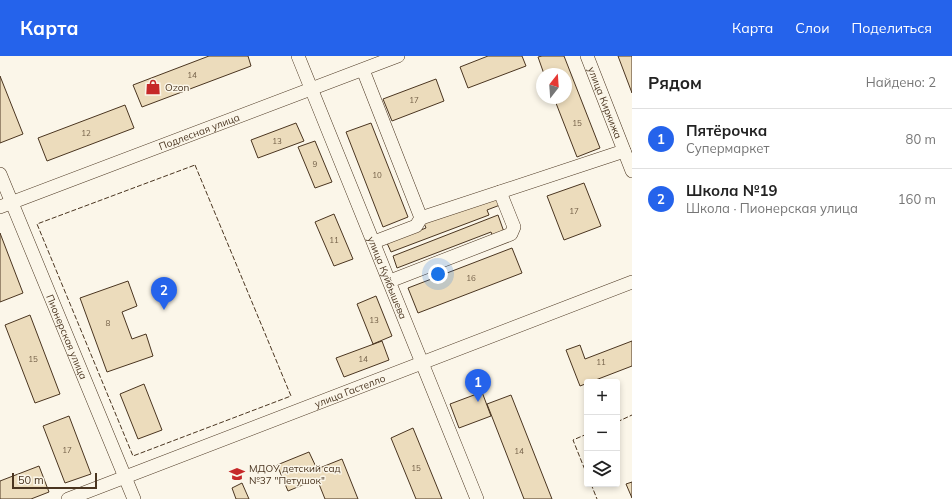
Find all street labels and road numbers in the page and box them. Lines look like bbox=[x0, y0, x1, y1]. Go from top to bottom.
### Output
street label: улица Киркижа bbox=[585, 65, 625, 140]
street label: Подлесная улица bbox=[157, 110, 241, 153]
street label: улица Куйбышева bbox=[365, 234, 410, 321]
street label: Пионерская улица bbox=[44, 292, 90, 381]
street label: улица Гастелло bbox=[313, 371, 387, 410]

